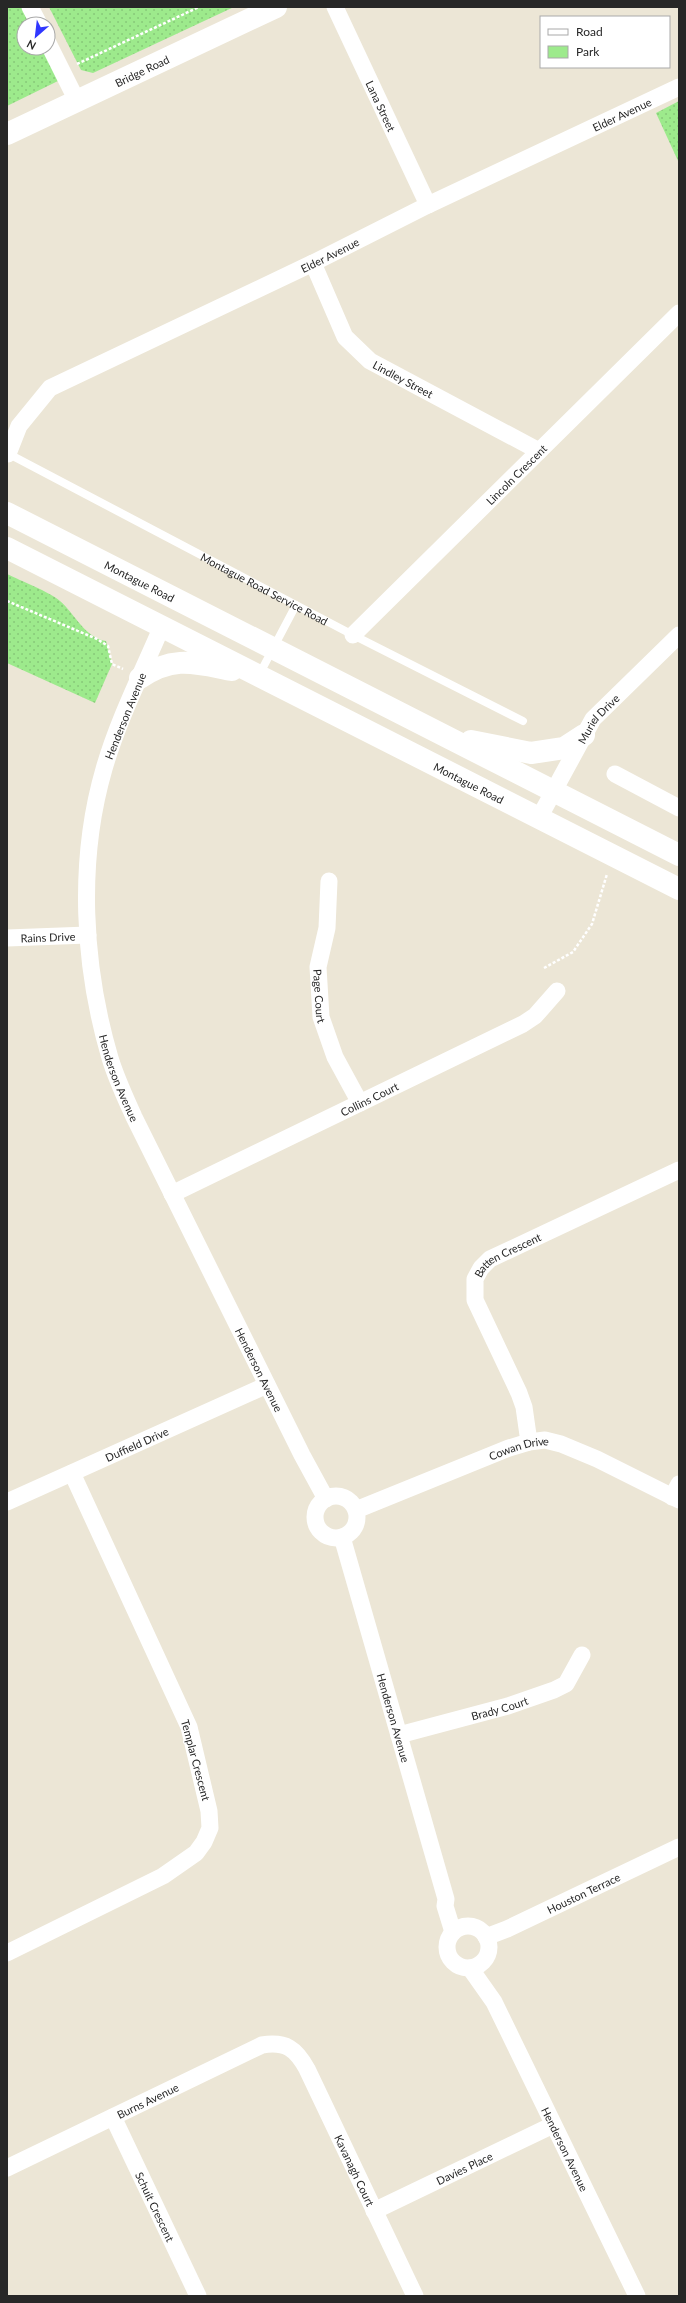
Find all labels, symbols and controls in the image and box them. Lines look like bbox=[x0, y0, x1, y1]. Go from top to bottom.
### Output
north arrow bbox=[16, 16, 56, 56]
legend bbox=[540, 16, 670, 68]
text: Road bbox=[576, 24, 603, 39]
text: N bbox=[24, 38, 38, 53]
text: Park bbox=[576, 44, 600, 59]
street label: Bridge Road bbox=[112, 52, 171, 89]
street label: Lana Street bbox=[364, 78, 399, 133]
street label: Elder Avenue bbox=[590, 95, 653, 133]
street label: Elder Avenue bbox=[298, 234, 361, 275]
street label: Lindley Street bbox=[371, 357, 436, 400]
street label: Lincoln Crescent bbox=[483, 441, 549, 507]
street label: Montague Road Service Road bbox=[199, 550, 330, 627]
street label: Montague Road bbox=[103, 557, 177, 604]
street label: Henderson Avenue bbox=[102, 671, 148, 761]
street label: Muriel Drive bbox=[574, 691, 622, 746]
street label: Montague Road bbox=[432, 759, 506, 806]
street label: Rains Drive bbox=[20, 929, 76, 944]
street label: Page Court bbox=[312, 969, 329, 1025]
street label: Henderson Avenue bbox=[97, 1033, 142, 1124]
street label: Collins Court bbox=[338, 1079, 400, 1118]
street label: Batten Crescent bbox=[471, 1230, 543, 1279]
street label: Henderson Avenue bbox=[233, 1325, 286, 1414]
street label: Duffield Drive bbox=[103, 1424, 170, 1464]
street label: Cowan Drive bbox=[487, 1433, 551, 1462]
street label: Henderson Avenue bbox=[375, 1672, 413, 1764]
street label: Brady Court bbox=[470, 1693, 529, 1722]
street label: Templar Crescent bbox=[179, 1718, 213, 1802]
street label: Houston Terrace bbox=[545, 1870, 622, 1916]
street label: Burns Avenue bbox=[115, 2080, 181, 2121]
street label: Henderson Avenue bbox=[539, 2105, 592, 2193]
street label: Kavanagh Court bbox=[333, 2132, 378, 2208]
street label: Davies Place bbox=[434, 2149, 495, 2187]
street label: Schuit Crescent bbox=[133, 2170, 178, 2243]

